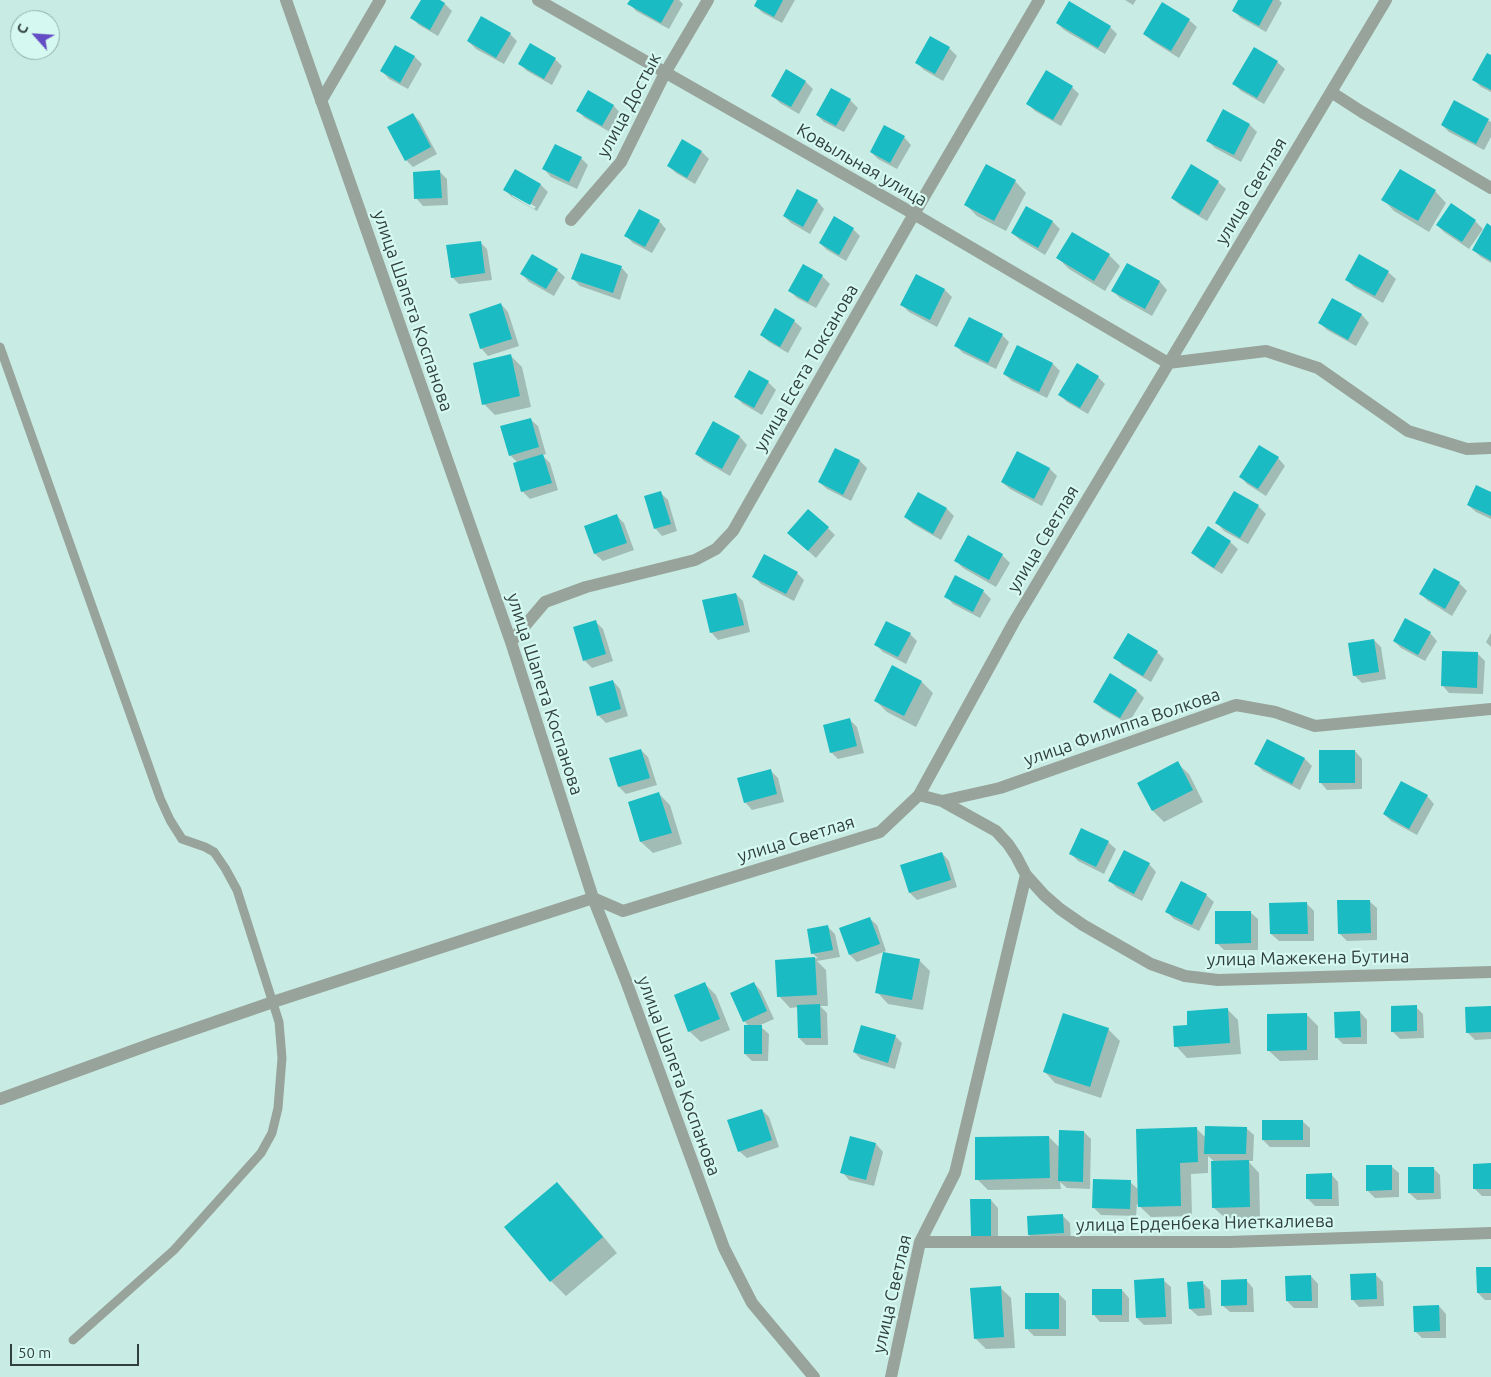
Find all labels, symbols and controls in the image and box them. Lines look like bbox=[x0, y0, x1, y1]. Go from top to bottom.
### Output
north arrow bbox=[10, 10, 60, 60]
text: С bbox=[13, 21, 32, 36]
street label: улица Достык bbox=[592, 49, 666, 161]
street label: Ковыльная улица bbox=[793, 119, 931, 211]
street label: улица Светлая bbox=[1211, 133, 1291, 249]
street label: улица Шапета Коспанова bbox=[368, 208, 458, 414]
street label: улица Есета Токсанова bbox=[749, 280, 863, 456]
street label: улица Светлая bbox=[1003, 481, 1083, 597]
street label: улица Шапета Коспанова bbox=[502, 590, 588, 798]
street label: улица Филиппа Волкова bbox=[1021, 683, 1223, 771]
street label: улица Светлая bbox=[735, 811, 857, 867]
street label: улица Мажекена Бутина bbox=[1207, 945, 1409, 971]
street label: улица Шапета Коспанова bbox=[633, 973, 725, 1179]
street label: улица Ерденбека Ниеткалиева bbox=[1076, 1210, 1334, 1236]
street label: улица Светлая bbox=[868, 1232, 916, 1356]
scale bar bbox=[12, 1334, 141, 1366]
text: 50 m bbox=[18, 1344, 51, 1361]

